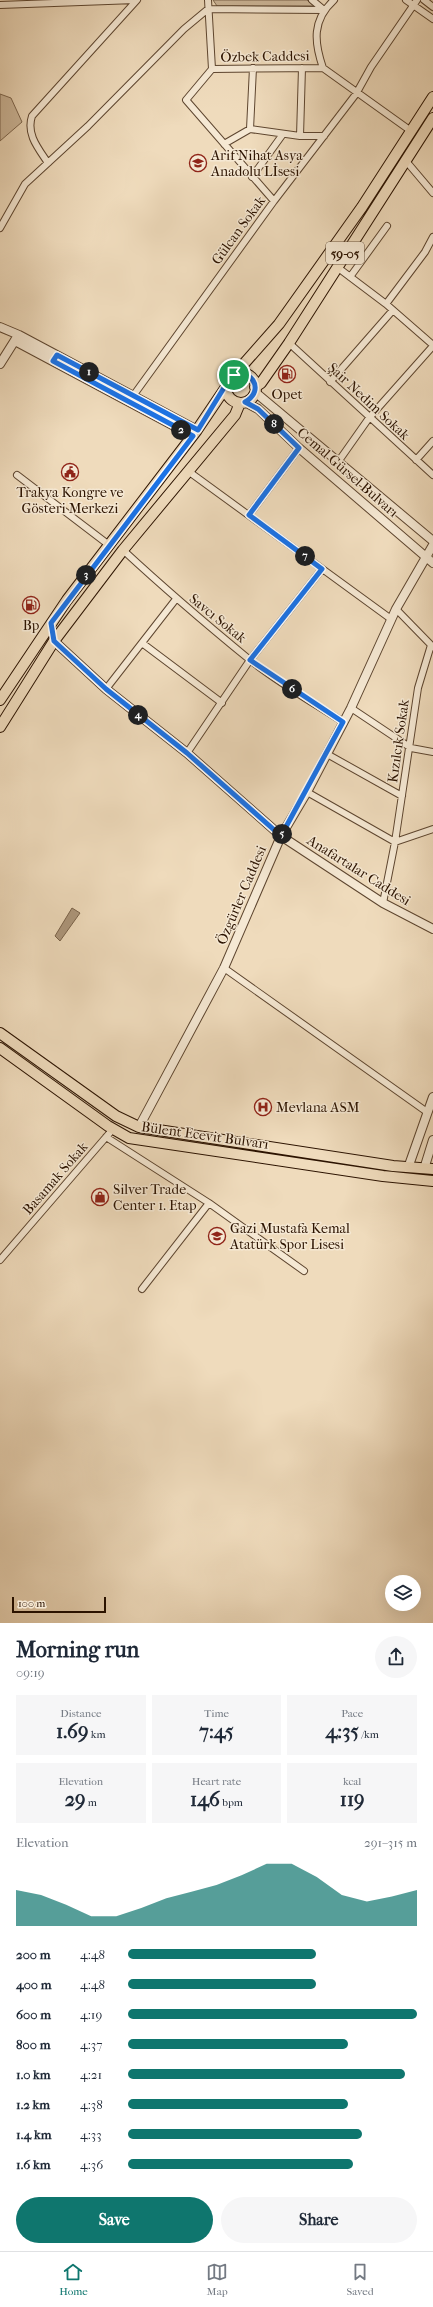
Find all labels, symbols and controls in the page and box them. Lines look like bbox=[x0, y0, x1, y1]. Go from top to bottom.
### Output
street label: Özbek Caddesi bbox=[220, 46, 310, 66]
place label: Arif Nihat Asya Anadolu Lİsesi bbox=[210, 147, 303, 180]
school or university icon: Arif Nihat Asya Anadolu Lİsesi bbox=[188, 153, 208, 173]
street label: Gülcan Sokak bbox=[208, 192, 269, 268]
road number: 59-05 bbox=[326, 242, 364, 264]
pin bbox=[217, 358, 251, 392]
street label: Şair Nedim Sokak bbox=[324, 359, 414, 444]
pin: 1 bbox=[79, 362, 99, 382]
icon: arrive bbox=[223, 364, 245, 386]
fuel station icon: Opet bbox=[277, 364, 297, 384]
text: 1 bbox=[87, 365, 91, 378]
place label: Opet bbox=[272, 386, 302, 403]
pin: 8 bbox=[264, 414, 284, 434]
text: 8 bbox=[271, 417, 277, 430]
pin: 2 bbox=[171, 420, 191, 440]
text: 2 bbox=[178, 423, 184, 436]
street label: Cemal Gürsel Bulvarı bbox=[294, 424, 402, 521]
public building icon: Trakya Kongre ve Gösteri Merkezi bbox=[60, 462, 80, 482]
place label: Trakya Kongre ve Gösteri Merkezi bbox=[17, 484, 124, 517]
pin: 7 bbox=[295, 546, 315, 566]
text: 7 bbox=[302, 549, 308, 562]
pin: 3 bbox=[76, 565, 96, 585]
text: 3 bbox=[84, 568, 88, 581]
street label: Savcı Sokak bbox=[186, 590, 250, 647]
fuel station icon: Bp bbox=[21, 595, 41, 615]
place label: Bp bbox=[23, 617, 40, 634]
pin: 6 bbox=[282, 679, 302, 699]
text: 6 bbox=[289, 682, 295, 695]
street label: Kızılcık Sokak bbox=[384, 697, 413, 784]
pin: 4 bbox=[128, 705, 148, 725]
text: 4 bbox=[135, 708, 141, 721]
pin: 5 bbox=[272, 824, 292, 844]
text: 5 bbox=[280, 827, 284, 840]
street label: Anafartalar Caddesi bbox=[303, 831, 414, 909]
street label: Özgürler Caddesi bbox=[212, 843, 270, 947]
hospital icon: Mevlana ASM bbox=[253, 1097, 273, 1117]
place label: Mevlana ASM bbox=[276, 1099, 360, 1116]
street label: Bülent Ecevit Bulvarı bbox=[140, 1118, 270, 1153]
street label: Basamak Sokak bbox=[19, 1138, 92, 1218]
place label: Silver Trade Center 1. Etap bbox=[113, 1181, 197, 1214]
shop icon: Silver Trade Center 1. Etap bbox=[90, 1187, 110, 1207]
place label: Gazi Mustafa Kemal Atatürk Spor Lisesi bbox=[229, 1220, 350, 1253]
school or university icon: Gazi Mustafa Kemal Atatürk Spor Lisesi bbox=[207, 1226, 227, 1246]
map controls bbox=[385, 1575, 421, 1611]
button: layers bbox=[385, 1575, 421, 1611]
scale bar bbox=[12, 1595, 106, 1614]
text: 100 m bbox=[18, 1597, 46, 1610]
button: share bbox=[375, 1636, 417, 1678]
text: Morning run bbox=[16, 1637, 139, 1663]
text: 09:19 bbox=[16, 1665, 45, 1680]
text: Distance bbox=[60, 1707, 102, 1720]
text: Time bbox=[204, 1707, 229, 1720]
text: Pace bbox=[341, 1707, 363, 1720]
text: 1.69 bbox=[56, 1720, 88, 1743]
text: 7:45 bbox=[199, 1720, 234, 1743]
text: 4:35 bbox=[325, 1720, 359, 1743]
text: km bbox=[88, 1728, 106, 1741]
text: /km bbox=[359, 1728, 379, 1741]
text: Elevation bbox=[59, 1775, 103, 1788]
text: Heart rate bbox=[192, 1775, 241, 1788]
text: kcal bbox=[343, 1775, 361, 1788]
text: 29 bbox=[65, 1788, 85, 1811]
text: 146 bbox=[190, 1788, 220, 1811]
text: 119 bbox=[340, 1788, 365, 1811]
text: m bbox=[85, 1796, 97, 1809]
text: bpm bbox=[220, 1796, 243, 1809]
text: Elevation bbox=[16, 1835, 69, 1850]
text: 291–315 m bbox=[364, 1835, 417, 1850]
text: 200 m bbox=[16, 1947, 51, 1962]
text: 4:48 bbox=[80, 1947, 105, 1962]
text: 400 m bbox=[16, 1977, 52, 1992]
text: 4:48 bbox=[80, 1977, 105, 1992]
text: 600 m bbox=[16, 2007, 51, 2022]
text: 4:19 bbox=[80, 2007, 102, 2022]
text: 800 m bbox=[16, 2037, 50, 2052]
text: 4:37 bbox=[80, 2037, 102, 2052]
text: 1.0 km bbox=[16, 2067, 51, 2082]
text: 4:21 bbox=[80, 2067, 102, 2082]
text: 1.2 km bbox=[16, 2097, 50, 2112]
text: 4:38 bbox=[80, 2097, 103, 2112]
text: 1.4 km bbox=[16, 2127, 51, 2142]
text: 4:33 bbox=[80, 2127, 102, 2142]
text: 1.6 km bbox=[16, 2157, 50, 2172]
text: 4:36 bbox=[80, 2157, 103, 2172]
button: Save bbox=[16, 2197, 213, 2243]
button: Share bbox=[221, 2197, 417, 2243]
tab: Home bbox=[59, 2261, 88, 2298]
tab: Map bbox=[206, 2261, 228, 2298]
tab: Saved bbox=[347, 2261, 374, 2298]

